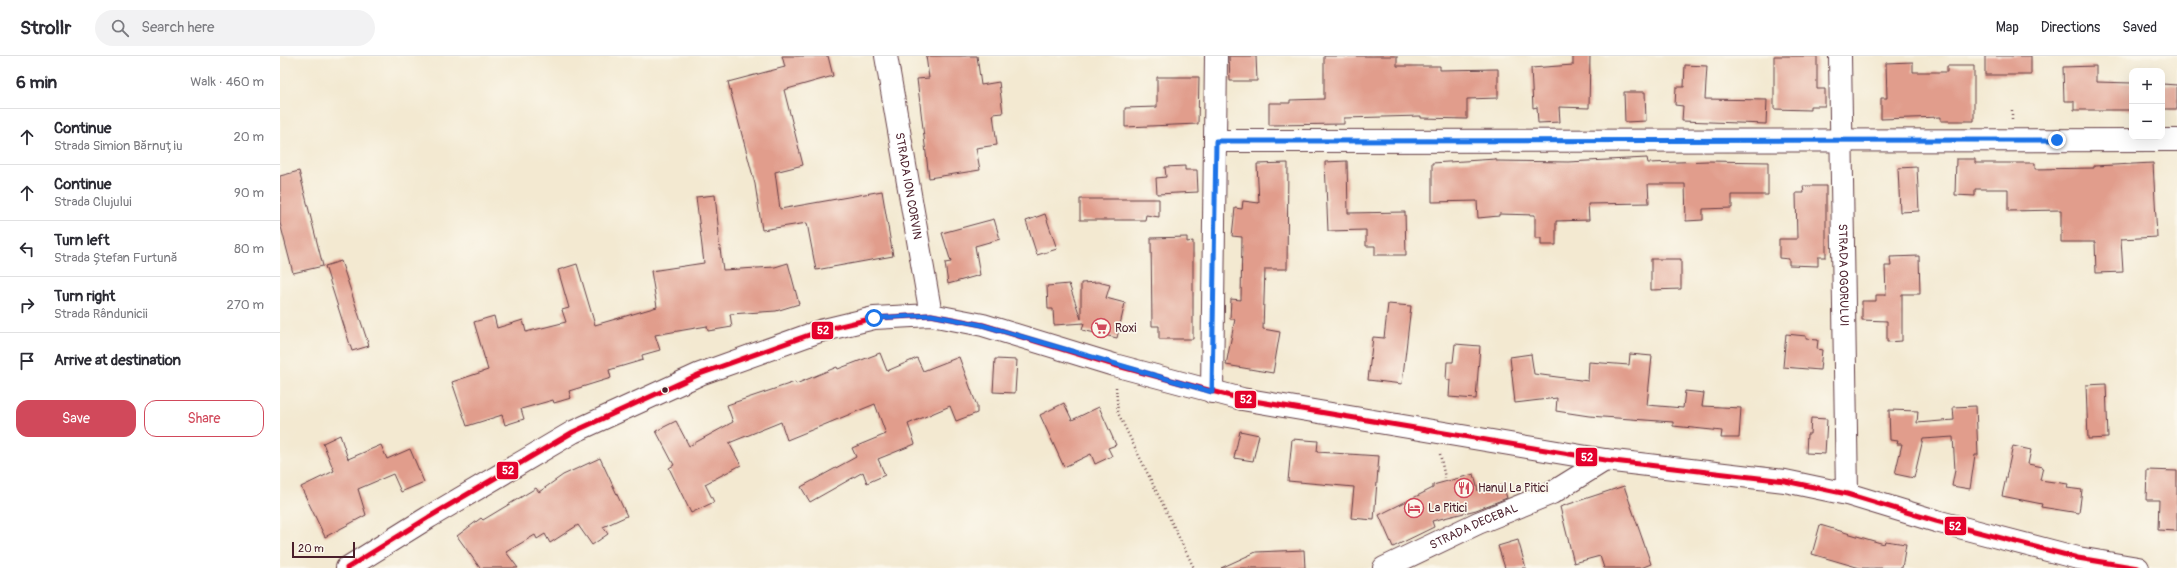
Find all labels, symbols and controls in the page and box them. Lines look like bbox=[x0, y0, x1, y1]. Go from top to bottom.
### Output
search box bbox=[95, 10, 375, 46]
text: Strollr bbox=[20, 16, 71, 40]
icon: search bbox=[109, 17, 131, 39]
text: Search here bbox=[141, 18, 214, 37]
text: Map bbox=[1996, 19, 2019, 36]
text: Directions bbox=[2041, 19, 2100, 36]
text: Saved bbox=[2122, 19, 2157, 36]
map controls bbox=[2129, 68, 2165, 140]
button: + bbox=[2129, 68, 2165, 104]
text: 6 min bbox=[16, 72, 57, 93]
text: Walk · 460 m bbox=[190, 74, 264, 90]
button: − bbox=[2129, 104, 2165, 140]
text: Continue bbox=[54, 119, 112, 138]
icon: ahead bbox=[16, 126, 38, 148]
text: 20 m bbox=[233, 129, 264, 145]
street label: STRADA ION CORVIN bbox=[891, 131, 925, 241]
route end bbox=[2048, 131, 2066, 149]
text: Strada Simion Bărnuțiu bbox=[54, 138, 182, 154]
text: Continue bbox=[54, 175, 112, 194]
icon: ahead bbox=[16, 182, 38, 204]
text: 90 m bbox=[234, 185, 264, 201]
text: Strada Clujului bbox=[54, 194, 132, 210]
street label: STRADA OGORULUI bbox=[1835, 224, 1851, 326]
text: Turn left bbox=[54, 231, 110, 250]
icon: left bbox=[16, 238, 38, 260]
text: 80 m bbox=[234, 241, 264, 257]
text: Strada Ștefan Furtună bbox=[54, 250, 178, 266]
text: Turn right bbox=[54, 287, 115, 306]
icon: right bbox=[16, 294, 38, 316]
text: 270 m bbox=[227, 297, 264, 313]
text: Strada Rândunicii bbox=[54, 306, 148, 322]
route start bbox=[865, 309, 883, 327]
supermarket icon: Roxi bbox=[1090, 317, 1112, 339]
line badge: 52 bbox=[811, 321, 834, 340]
place label: Roxi bbox=[1115, 321, 1136, 336]
text: 52 bbox=[817, 324, 829, 337]
icon: arrive bbox=[16, 350, 38, 372]
text: Arrive at destination bbox=[54, 351, 181, 370]
unlabelled marker bbox=[660, 385, 670, 395]
line badge: 52 bbox=[1234, 390, 1257, 409]
text: 52 bbox=[1240, 393, 1252, 406]
button: Save bbox=[16, 400, 136, 437]
button: Share bbox=[144, 400, 264, 437]
line badge: 52 bbox=[1575, 447, 1598, 467]
text: 52 bbox=[1581, 451, 1593, 464]
line badge: 52 bbox=[496, 461, 519, 480]
text: 52 bbox=[502, 464, 514, 477]
restaurant icon: Hanul La Pitici bbox=[1453, 477, 1475, 499]
place label: Hanul La Pitici bbox=[1478, 481, 1548, 496]
hotel icon: La Pitici bbox=[1403, 497, 1425, 519]
street label: STRADA DECEBAL bbox=[1427, 501, 1520, 553]
place label: La Pitici bbox=[1428, 501, 1467, 516]
line badge: 52 bbox=[1944, 516, 1967, 536]
text: 52 bbox=[1949, 520, 1961, 533]
scale bar bbox=[292, 540, 355, 559]
text: 20 m bbox=[298, 542, 324, 555]

